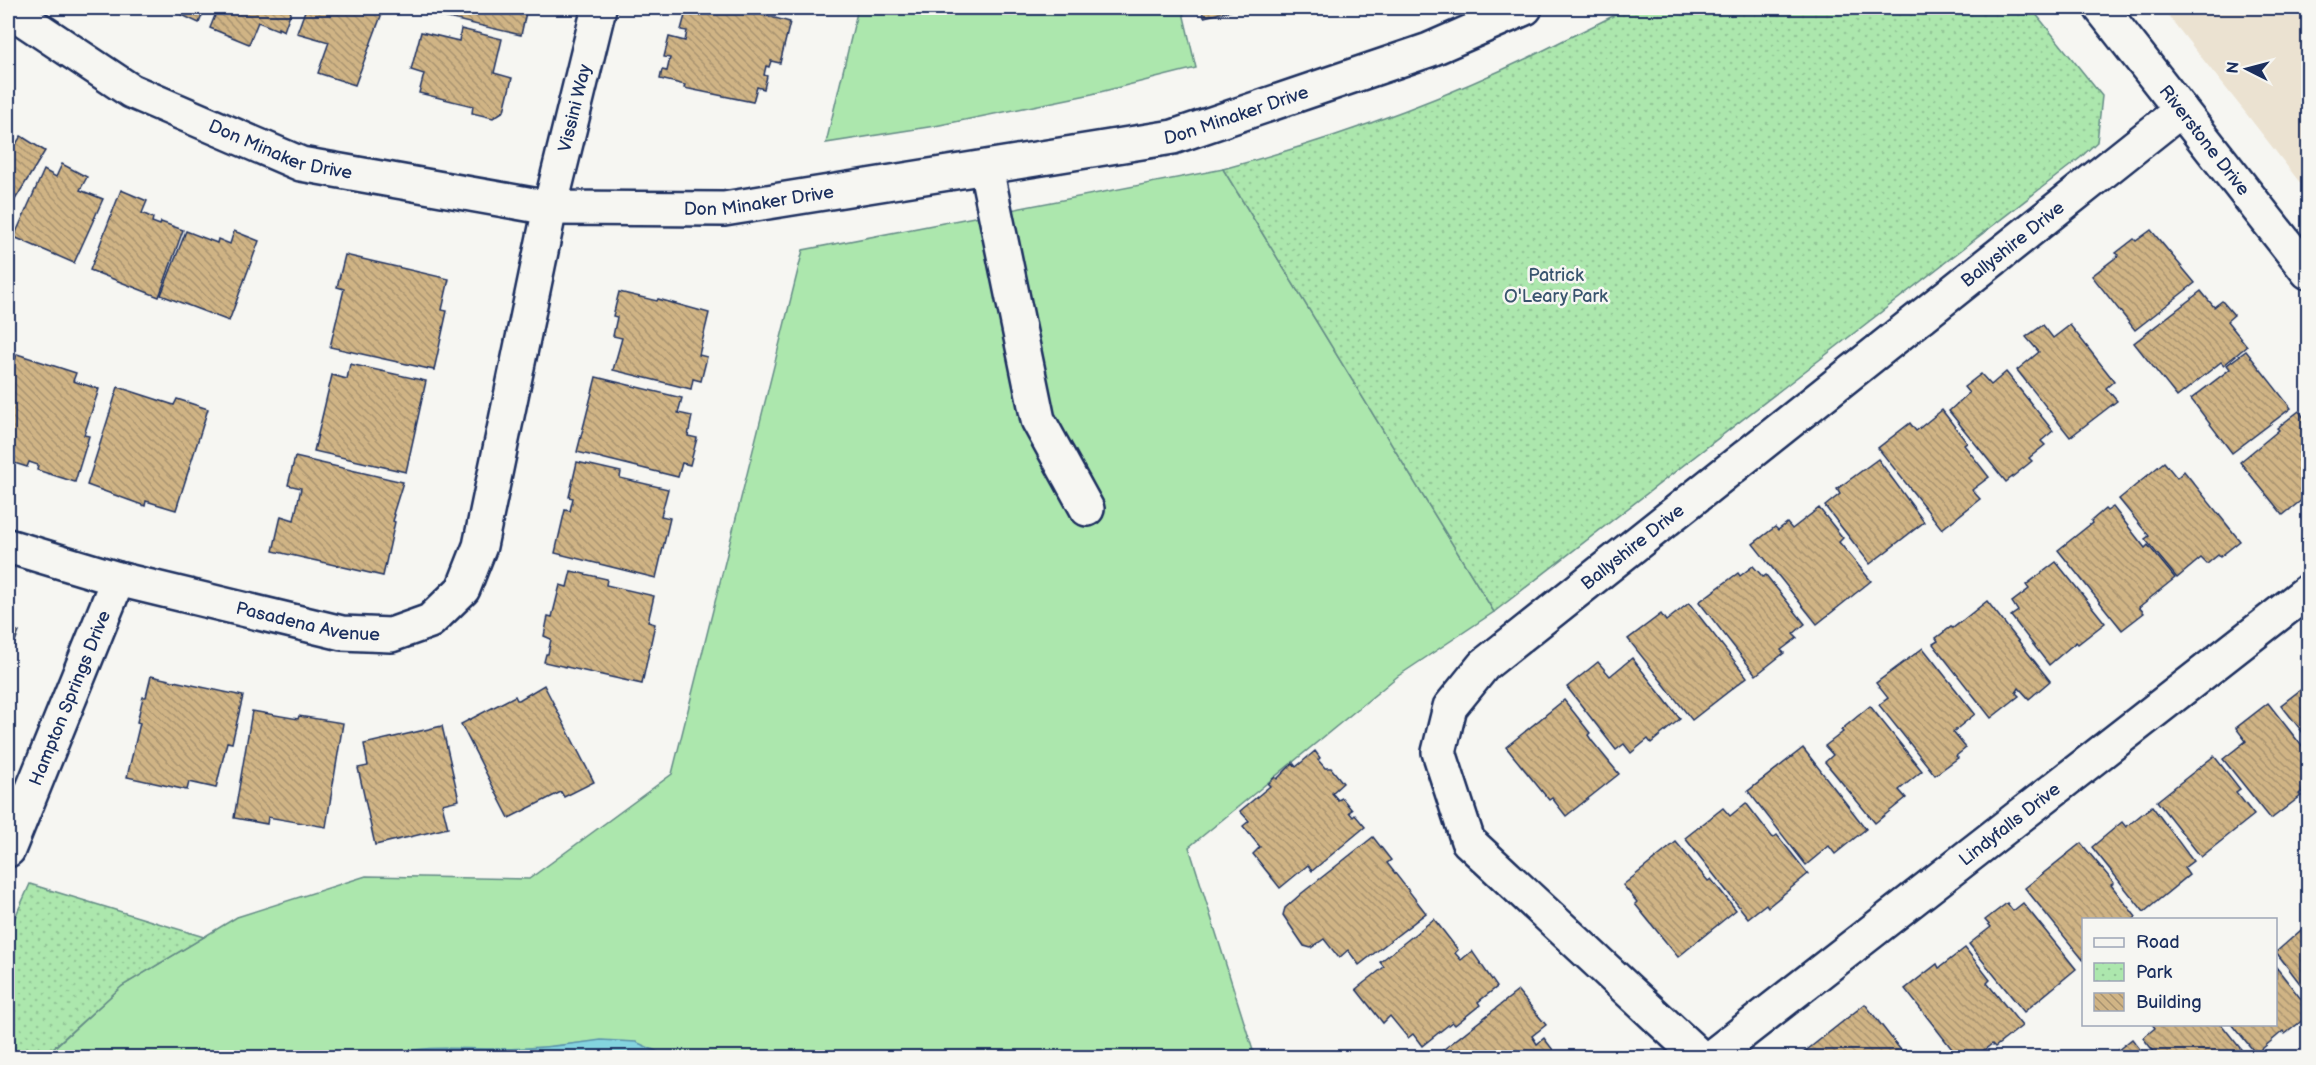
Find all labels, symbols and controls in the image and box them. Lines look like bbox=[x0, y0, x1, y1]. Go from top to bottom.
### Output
north arrow bbox=[2217, 39, 2277, 99]
street label: Vissini Way bbox=[554, 61, 596, 154]
text: N bbox=[2223, 61, 2244, 75]
street label: Don Minaker Drive bbox=[1162, 81, 1311, 149]
street label: Riverstone Drive bbox=[2155, 81, 2255, 200]
street label: Don Minaker Drive bbox=[205, 115, 354, 183]
street label: Don Minaker Drive bbox=[684, 181, 835, 220]
street label: Ballyshire Drive bbox=[1957, 197, 2069, 292]
park label: Patrick O'Leary Park bbox=[1504, 265, 1608, 307]
street label: Ballyshire Drive bbox=[1577, 499, 1688, 594]
street label: Pasadena Avenue bbox=[234, 597, 381, 645]
street label: Hampton Springs Drive bbox=[25, 607, 115, 789]
street label: Lindyfalls Drive bbox=[1955, 778, 2064, 870]
legend bbox=[2082, 918, 2277, 1026]
text: Road bbox=[2136, 932, 2180, 953]
text: Park bbox=[2136, 962, 2172, 983]
text: Building bbox=[2136, 992, 2202, 1013]

